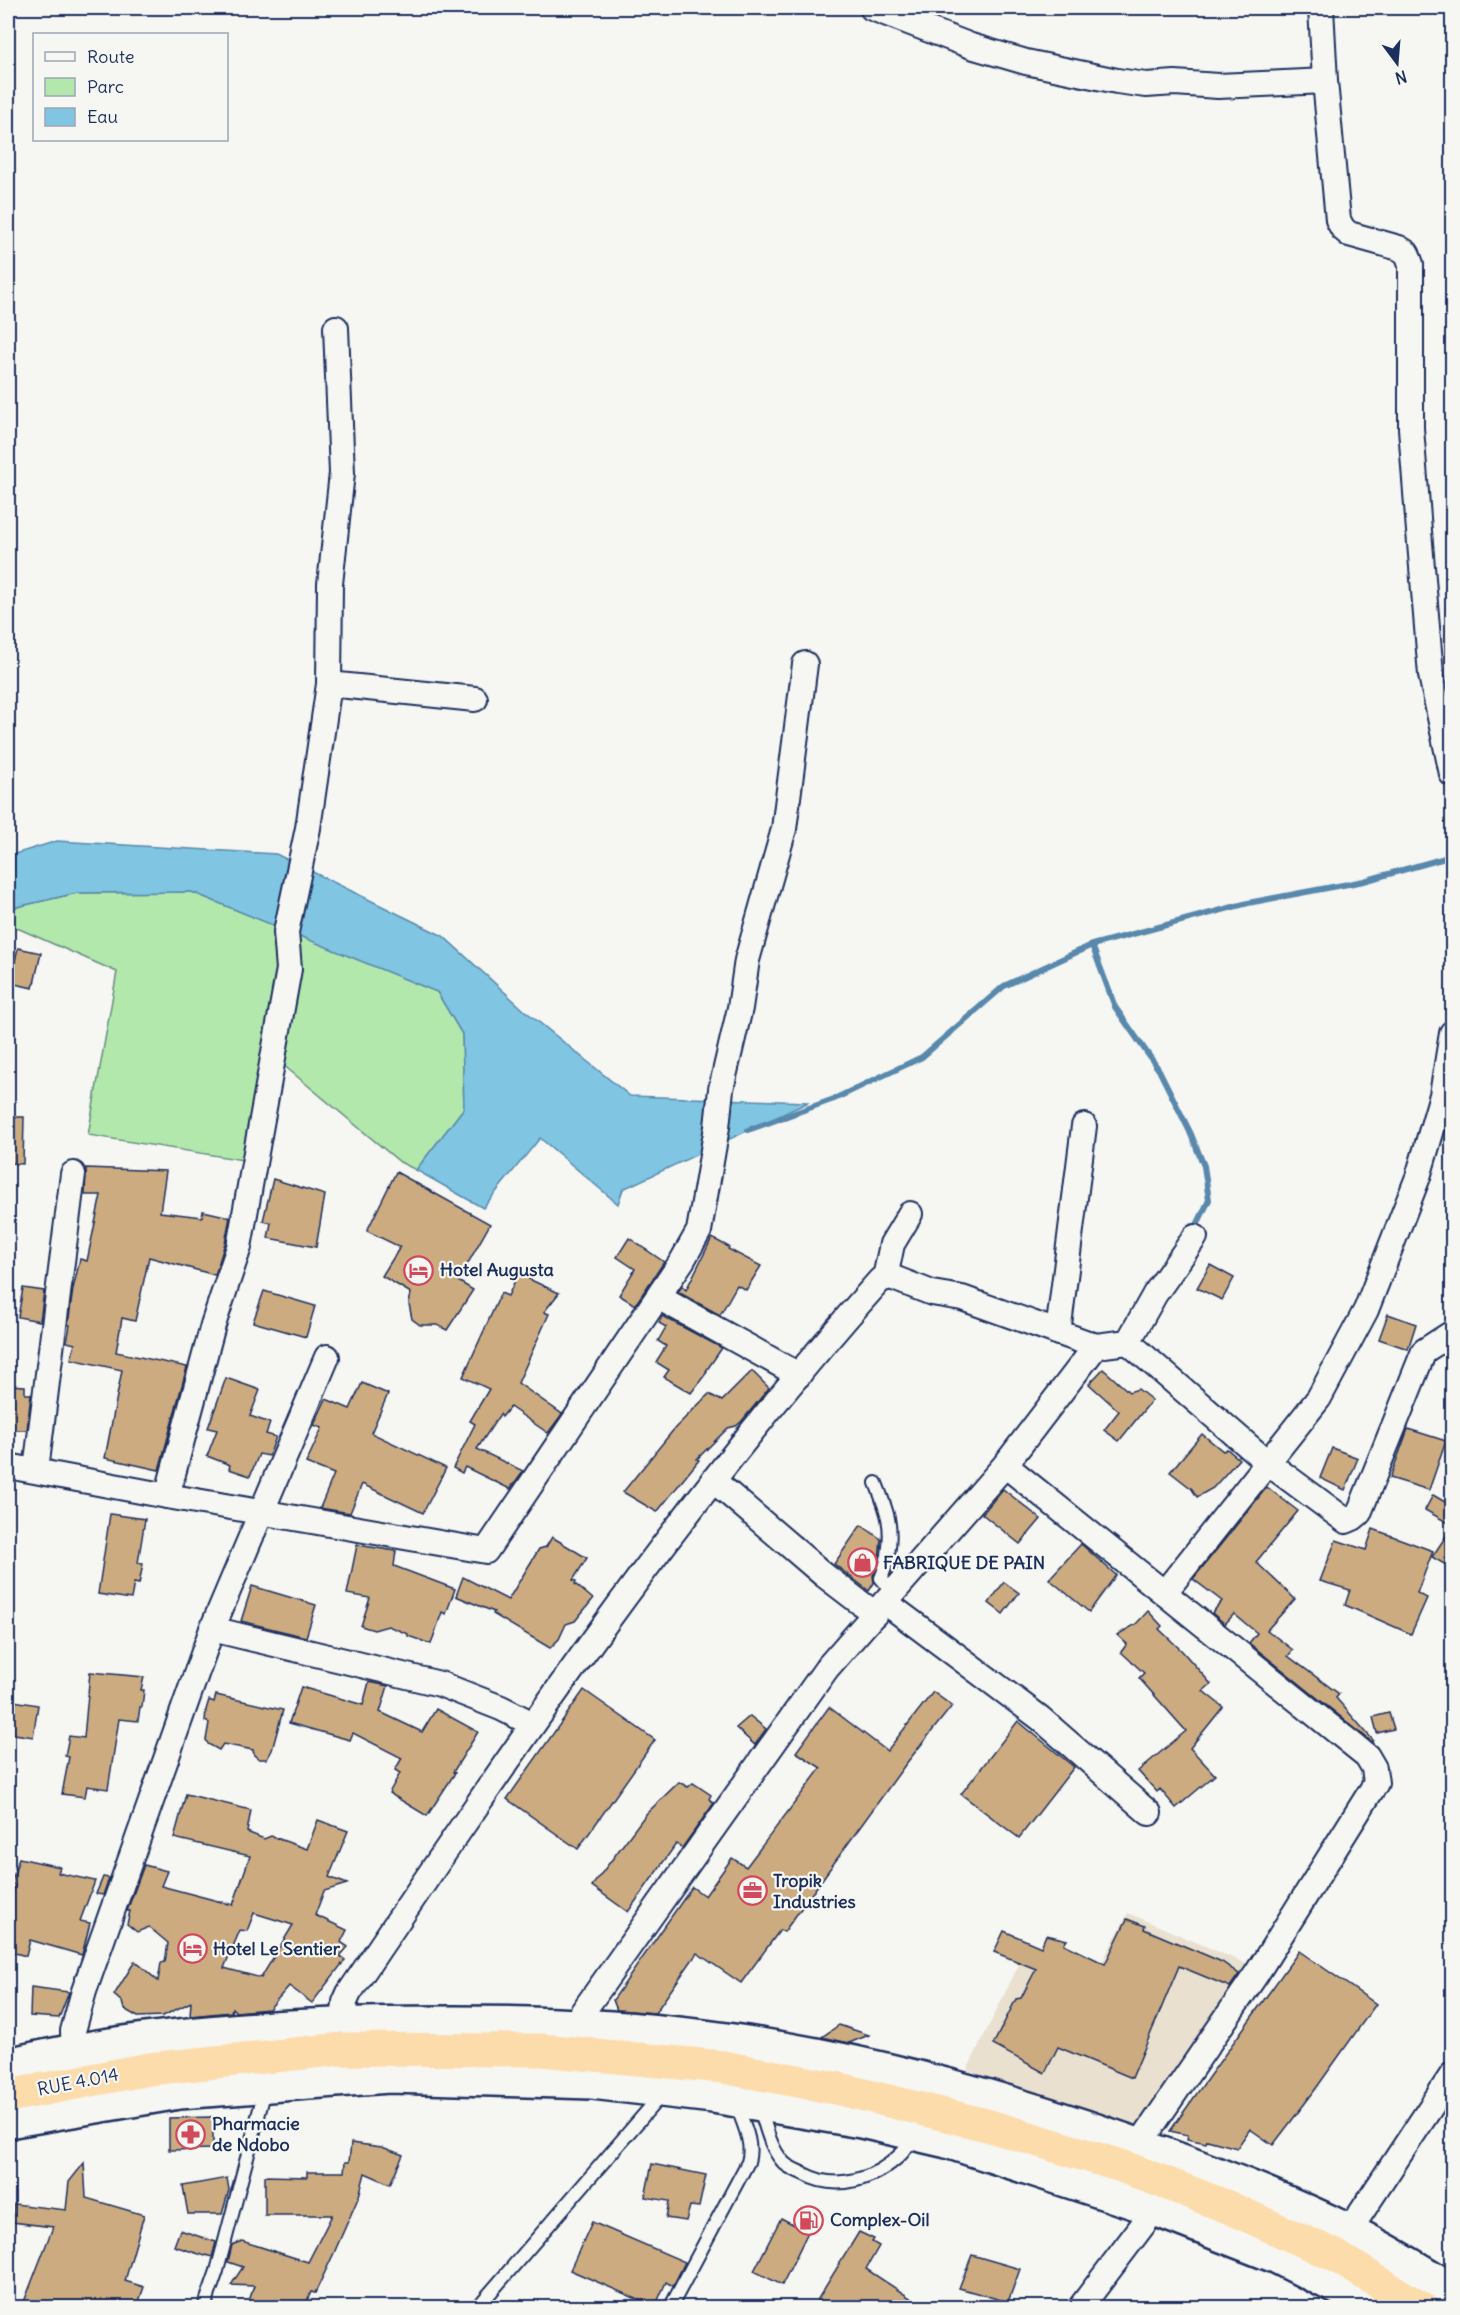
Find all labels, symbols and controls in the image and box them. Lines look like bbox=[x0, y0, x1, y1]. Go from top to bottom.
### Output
legend bbox=[33, 33, 228, 141]
north arrow bbox=[1367, 33, 1427, 93]
text: Route bbox=[87, 45, 135, 68]
text: N bbox=[1393, 66, 1409, 89]
text: Parc bbox=[87, 75, 124, 98]
text: Eau bbox=[87, 105, 118, 128]
hotel icon: Hotel Augusta bbox=[403, 1254, 435, 1286]
place label: Hotel Augusta bbox=[440, 1258, 554, 1281]
shop icon: FABRIQUE DE PAIN bbox=[846, 1547, 878, 1579]
place label: FABRIQUE DE PAIN bbox=[883, 1551, 1045, 1574]
place label: Tropik Industries bbox=[773, 1869, 856, 1913]
office icon: Tropik Industries bbox=[736, 1875, 768, 1907]
hotel icon: Hotel Le Sentier bbox=[176, 1933, 208, 1965]
place label: Hotel Le Sentier bbox=[213, 1937, 341, 1960]
street label: RUE 4.014 bbox=[35, 2062, 120, 2101]
place label: Pharmacie de Ndobo bbox=[212, 2112, 300, 2156]
pharmacy icon: Pharmacie de Ndobo bbox=[175, 2118, 207, 2150]
fuel station icon: Complex-Oil bbox=[793, 2204, 825, 2236]
place label: Complex-Oil bbox=[830, 2208, 929, 2231]

